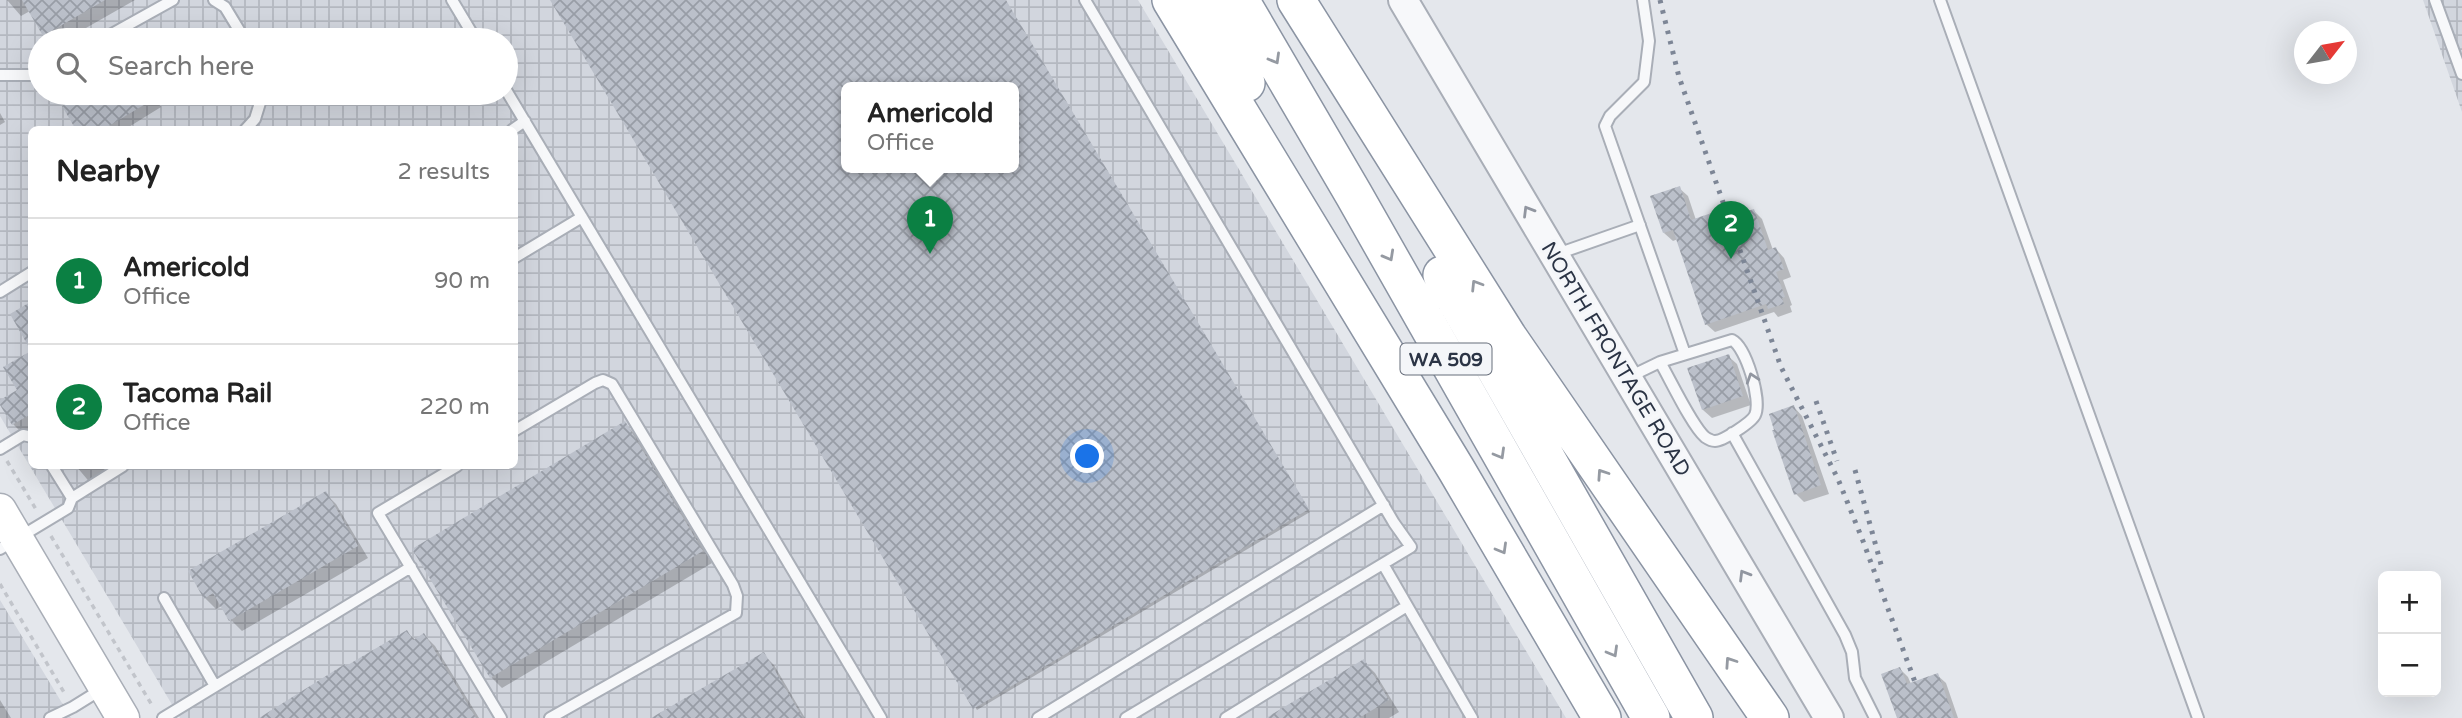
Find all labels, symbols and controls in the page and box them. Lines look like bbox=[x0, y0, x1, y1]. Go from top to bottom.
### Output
north arrow bbox=[2294, 21, 2357, 84]
search box bbox=[28, 28, 518, 105]
icon: search bbox=[52, 48, 90, 86]
text: Search here bbox=[108, 51, 254, 82]
one-way arrow bbox=[1266, 51, 1279, 64]
popup bbox=[841, 82, 1019, 173]
text: Americold bbox=[867, 98, 993, 129]
text: Office bbox=[867, 129, 934, 157]
text: Nearby bbox=[56, 153, 160, 190]
text: 2 results bbox=[397, 158, 490, 186]
pin: 1 bbox=[907, 196, 953, 254]
pin: 2 bbox=[1708, 201, 1754, 259]
one-way arrow bbox=[1523, 206, 1536, 218]
street label: NORTH FRONTAGE ROAD bbox=[1535, 237, 1696, 481]
one-way arrow bbox=[1381, 248, 1394, 261]
text: Americold bbox=[123, 252, 250, 283]
text: 1 bbox=[72, 267, 86, 295]
text: 90 m bbox=[434, 267, 490, 295]
one-way arrow bbox=[1471, 280, 1484, 293]
text: Office bbox=[123, 283, 191, 311]
road number: WA 509 bbox=[1400, 344, 1492, 374]
one-way arrow bbox=[1745, 373, 1760, 385]
text: Tacoma Rail bbox=[123, 378, 272, 409]
text: 2 bbox=[72, 393, 86, 421]
text: 220 m bbox=[420, 393, 490, 421]
text: Office bbox=[123, 409, 191, 437]
your location bbox=[1070, 439, 1104, 473]
one-way arrow bbox=[1492, 447, 1505, 459]
one-way arrow bbox=[1597, 469, 1610, 482]
one-way arrow bbox=[1494, 541, 1507, 554]
one-way arrow bbox=[1740, 570, 1753, 583]
map controls bbox=[2378, 571, 2441, 697]
button: + bbox=[2378, 571, 2441, 634]
button: − bbox=[2378, 634, 2441, 697]
one-way arrow bbox=[1605, 644, 1618, 657]
one-way arrow bbox=[1726, 657, 1738, 670]

